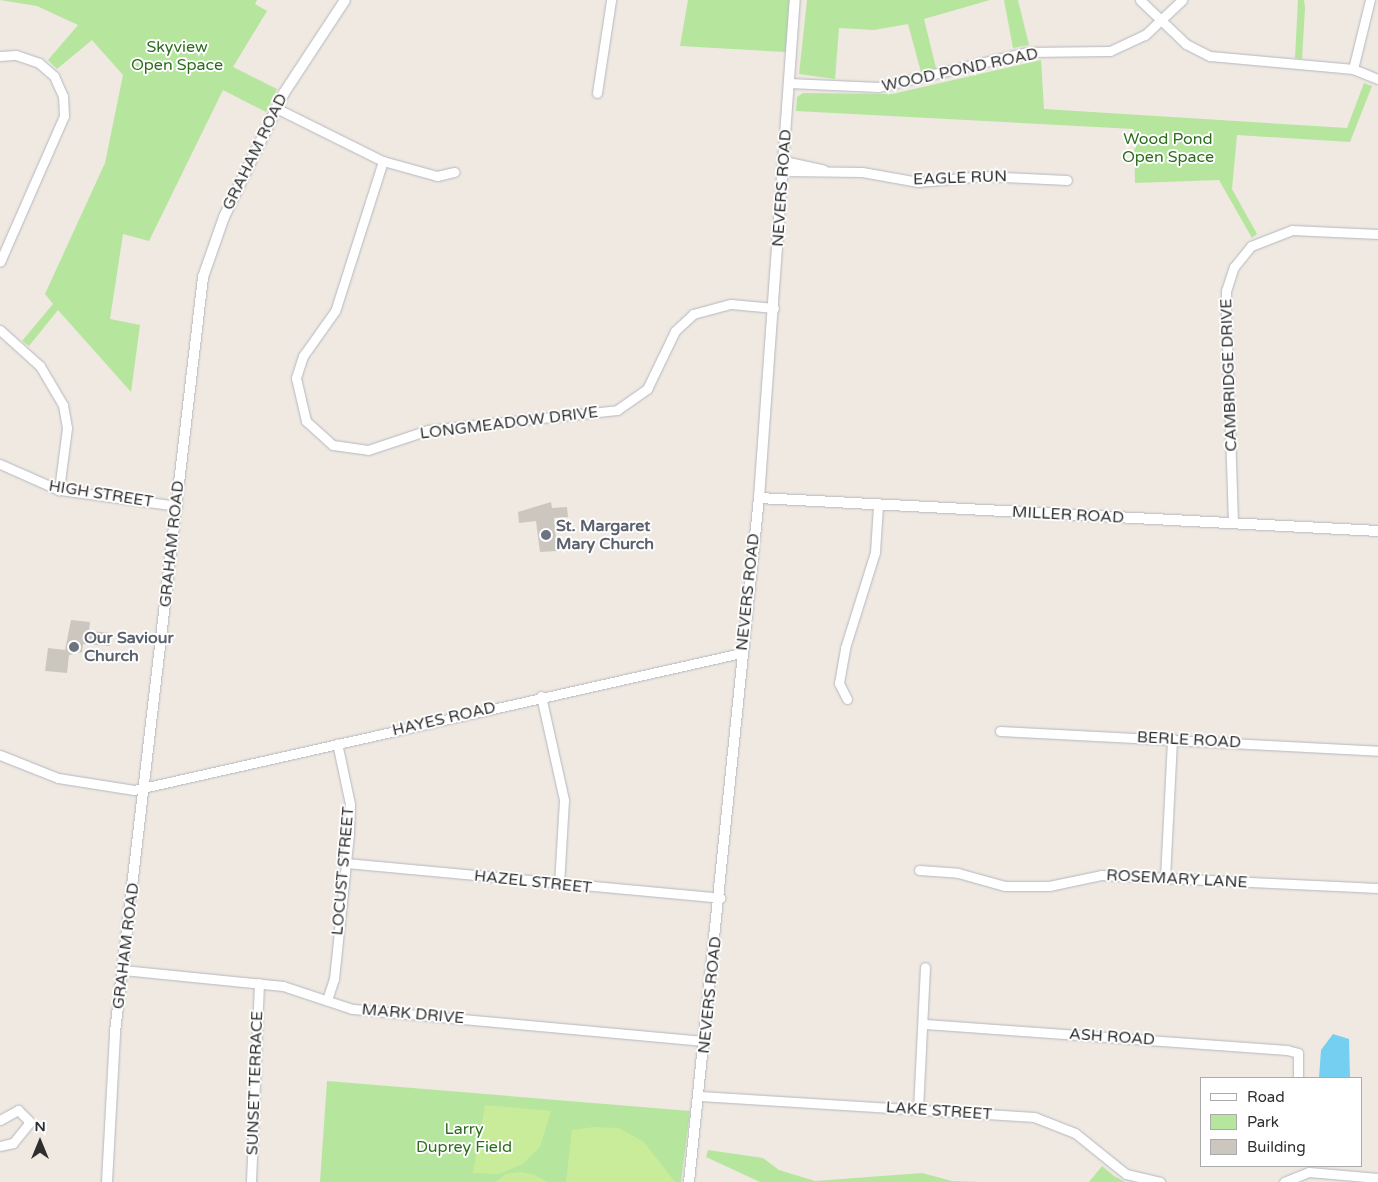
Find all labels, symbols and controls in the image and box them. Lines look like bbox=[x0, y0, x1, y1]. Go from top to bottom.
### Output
park label: Skyview Open Space bbox=[131, 37, 223, 75]
street label: WOOD POND ROAD bbox=[880, 44, 1040, 96]
street label: GRAHAM ROAD bbox=[218, 91, 292, 213]
street label: NEVERS ROAD bbox=[768, 129, 796, 247]
park label: Wood Pond Open Space bbox=[1122, 129, 1214, 167]
street label: EAGLE RUN bbox=[913, 167, 1007, 189]
street label: CAMBRIDGE DRIVE bbox=[1217, 298, 1241, 452]
street label: LONGMEADOW DRIVE bbox=[419, 403, 599, 443]
street label: HIGH STREET bbox=[47, 476, 155, 512]
street label: GRAHAM ROAD bbox=[156, 480, 188, 608]
street label: MILLER ROAD bbox=[1011, 502, 1125, 528]
place label: St. Margaret Mary Church bbox=[556, 516, 654, 554]
marker: St. Margaret Mary Church bbox=[540, 529, 552, 541]
street label: NEVERS ROAD bbox=[732, 532, 764, 652]
place label: Our Saviour Church bbox=[84, 628, 174, 666]
marker: Our Saviour Church bbox=[68, 641, 80, 653]
street label: HAYES ROAD bbox=[390, 698, 498, 740]
street label: BERLE ROAD bbox=[1136, 728, 1242, 752]
street label: LOCUST STREET bbox=[328, 806, 358, 936]
street label: HAZEL STREET bbox=[473, 866, 593, 898]
street label: ROSEMARY LANE bbox=[1106, 866, 1248, 892]
street label: GRAHAM ROAD bbox=[109, 882, 143, 1010]
street label: NEVERS ROAD bbox=[694, 935, 726, 1055]
street label: MARK DRIVE bbox=[361, 1000, 465, 1028]
street label: SUNSET TERRACE bbox=[243, 1010, 267, 1156]
street label: ASH ROAD bbox=[1068, 1024, 1156, 1050]
legend bbox=[1200, 1077, 1363, 1167]
text: Road bbox=[1247, 1088, 1285, 1106]
street label: LAKE STREET bbox=[885, 1098, 993, 1124]
text: Park bbox=[1247, 1113, 1279, 1131]
north arrow bbox=[15, 1117, 65, 1167]
text: N bbox=[34, 1118, 46, 1135]
park label: Larry Duprey Field bbox=[416, 1119, 512, 1157]
text: Building bbox=[1247, 1138, 1306, 1156]

